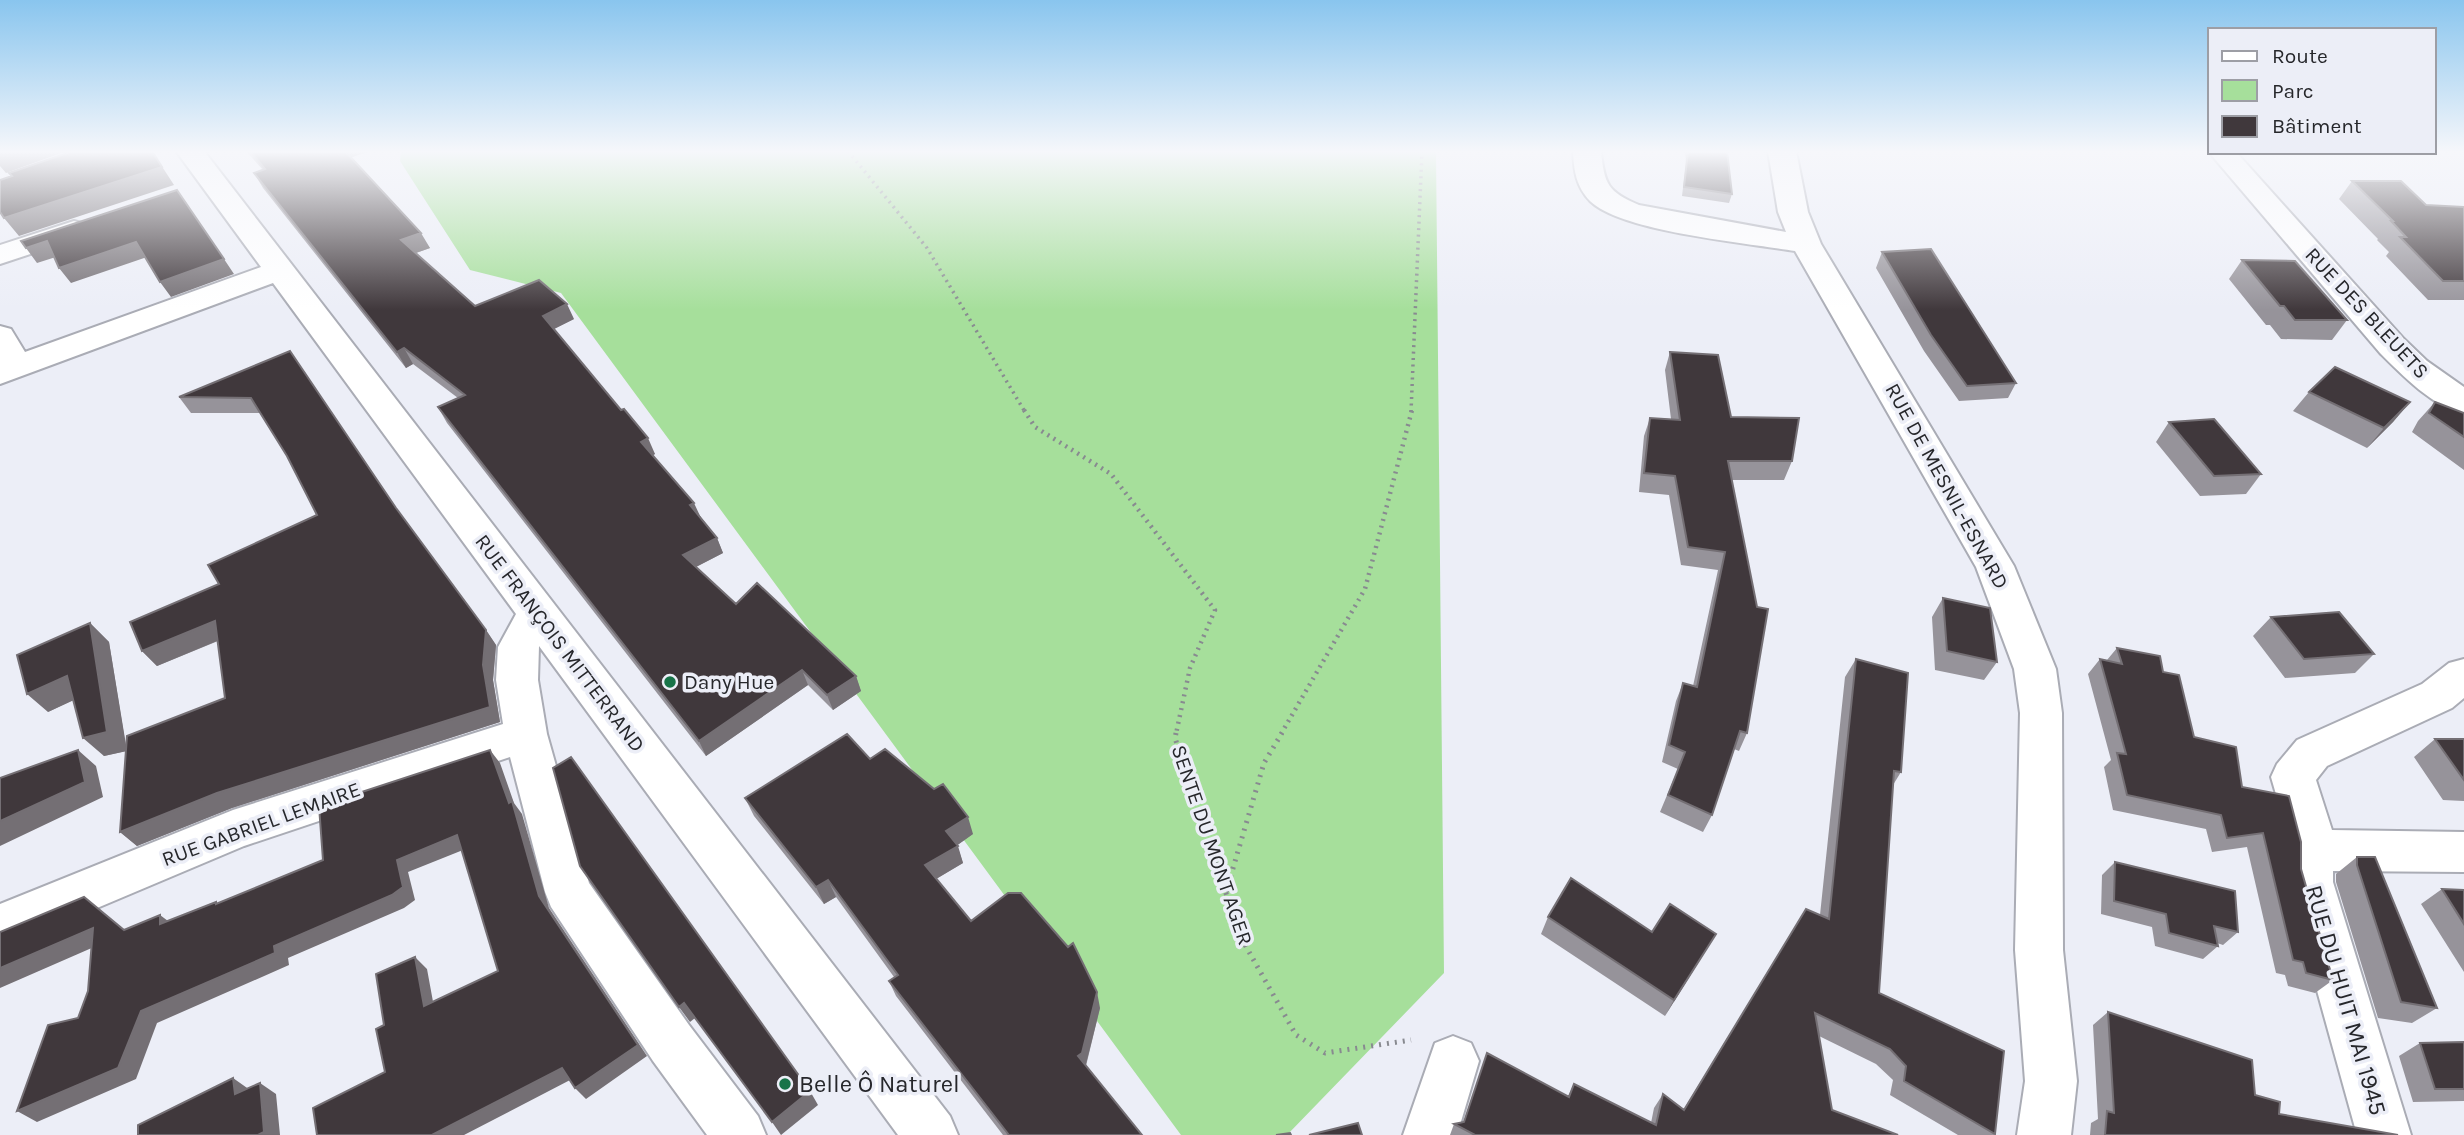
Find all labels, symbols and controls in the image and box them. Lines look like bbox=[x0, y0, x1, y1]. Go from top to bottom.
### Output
legend bbox=[2208, 28, 2436, 154]
text: Route bbox=[2272, 44, 2328, 68]
text: Parc bbox=[2272, 79, 2314, 103]
text: Bâtiment bbox=[2272, 114, 2362, 138]
street label: RUE DES BLEUETS bbox=[2300, 243, 2434, 383]
street label: RUE DE MESNIL-ESNARD bbox=[1880, 379, 2014, 593]
street label: RUE FRANÇOIS MITTERRAND bbox=[470, 529, 650, 757]
place label: Dany Hue bbox=[684, 670, 774, 694]
marker: Dany Hue bbox=[662, 674, 678, 690]
street label: SENTE DU MONT AGER bbox=[1166, 742, 1258, 948]
street label: RUE GABRIEL LEMAIRE bbox=[159, 777, 363, 871]
street label: RUE DU HUIT MAI 1945 bbox=[2300, 882, 2392, 1118]
place label: Belle Ô Naturel bbox=[799, 1069, 960, 1098]
marker: Belle Ô Naturel bbox=[777, 1076, 793, 1092]

